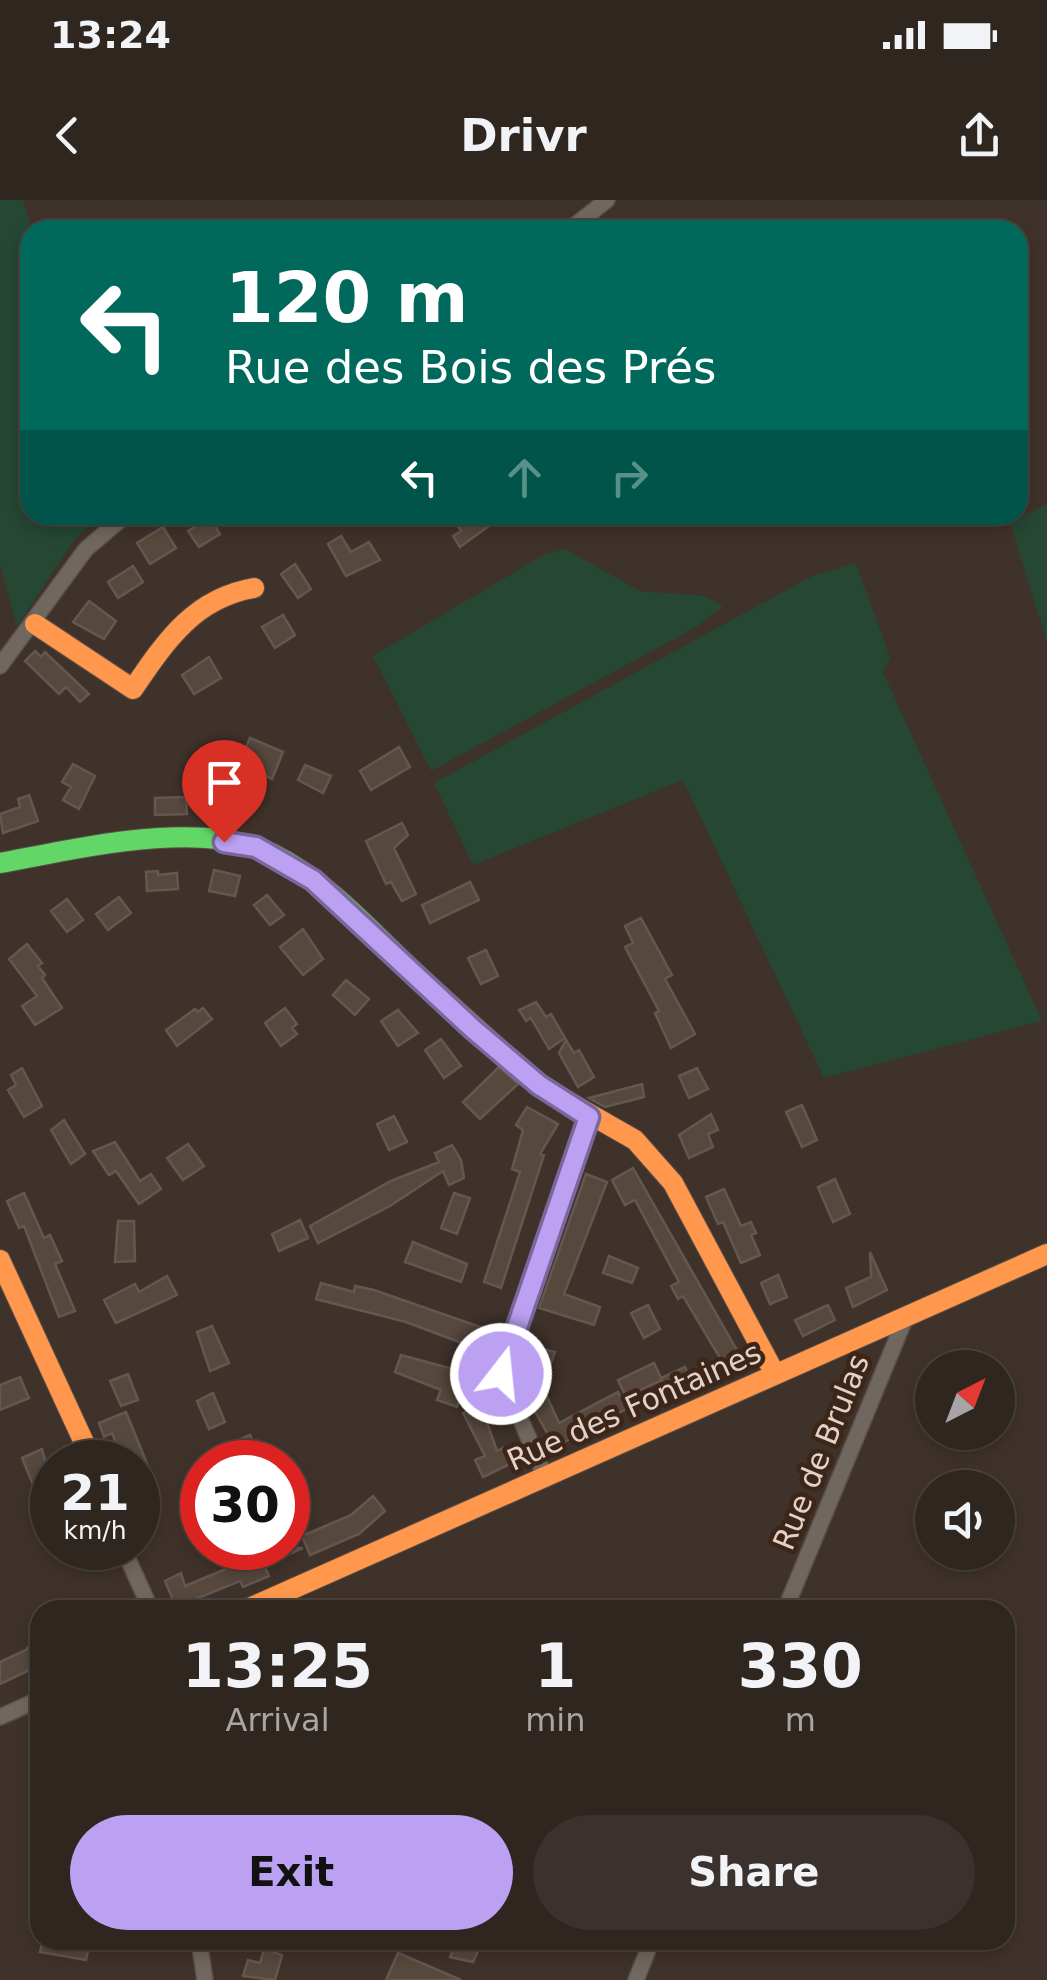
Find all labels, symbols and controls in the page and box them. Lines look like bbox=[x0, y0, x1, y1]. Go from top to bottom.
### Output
text: 13:24 bbox=[50, 13, 171, 57]
icon: back bbox=[40, 108, 95, 163]
icon: share bbox=[952, 108, 1007, 163]
text: Drivr bbox=[460, 109, 587, 162]
text: 120 m bbox=[225, 257, 468, 339]
icon: left bbox=[60, 260, 190, 390]
text: Rue des Bois des Prés bbox=[225, 341, 716, 394]
icon: left bbox=[392, 450, 447, 505]
icon: ahead bbox=[497, 450, 552, 505]
icon: right bbox=[602, 450, 657, 505]
pin bbox=[182, 740, 267, 843]
icon: arrive bbox=[197, 755, 252, 810]
position arrow bbox=[449, 1322, 553, 1426]
street label: Rue des Fontaines bbox=[502, 1334, 766, 1478]
street label: Rue de Brulas bbox=[766, 1349, 876, 1555]
north arrow bbox=[915, 1350, 1015, 1450]
map controls bbox=[915, 1350, 1015, 1570]
speed limit sign: 30 bbox=[180, 1440, 310, 1570]
text: 21 bbox=[60, 1464, 130, 1522]
button: sound bbox=[915, 1470, 1015, 1570]
text: km/h bbox=[63, 1516, 127, 1545]
text: 13:25 bbox=[182, 1631, 373, 1701]
text: 1 bbox=[534, 1631, 576, 1701]
text: 330 bbox=[738, 1631, 863, 1701]
text: Arrival bbox=[226, 1701, 330, 1739]
text: min bbox=[525, 1701, 586, 1739]
text: m bbox=[785, 1701, 816, 1739]
button: Exit bbox=[70, 1815, 513, 1930]
button: Share bbox=[533, 1815, 975, 1930]

